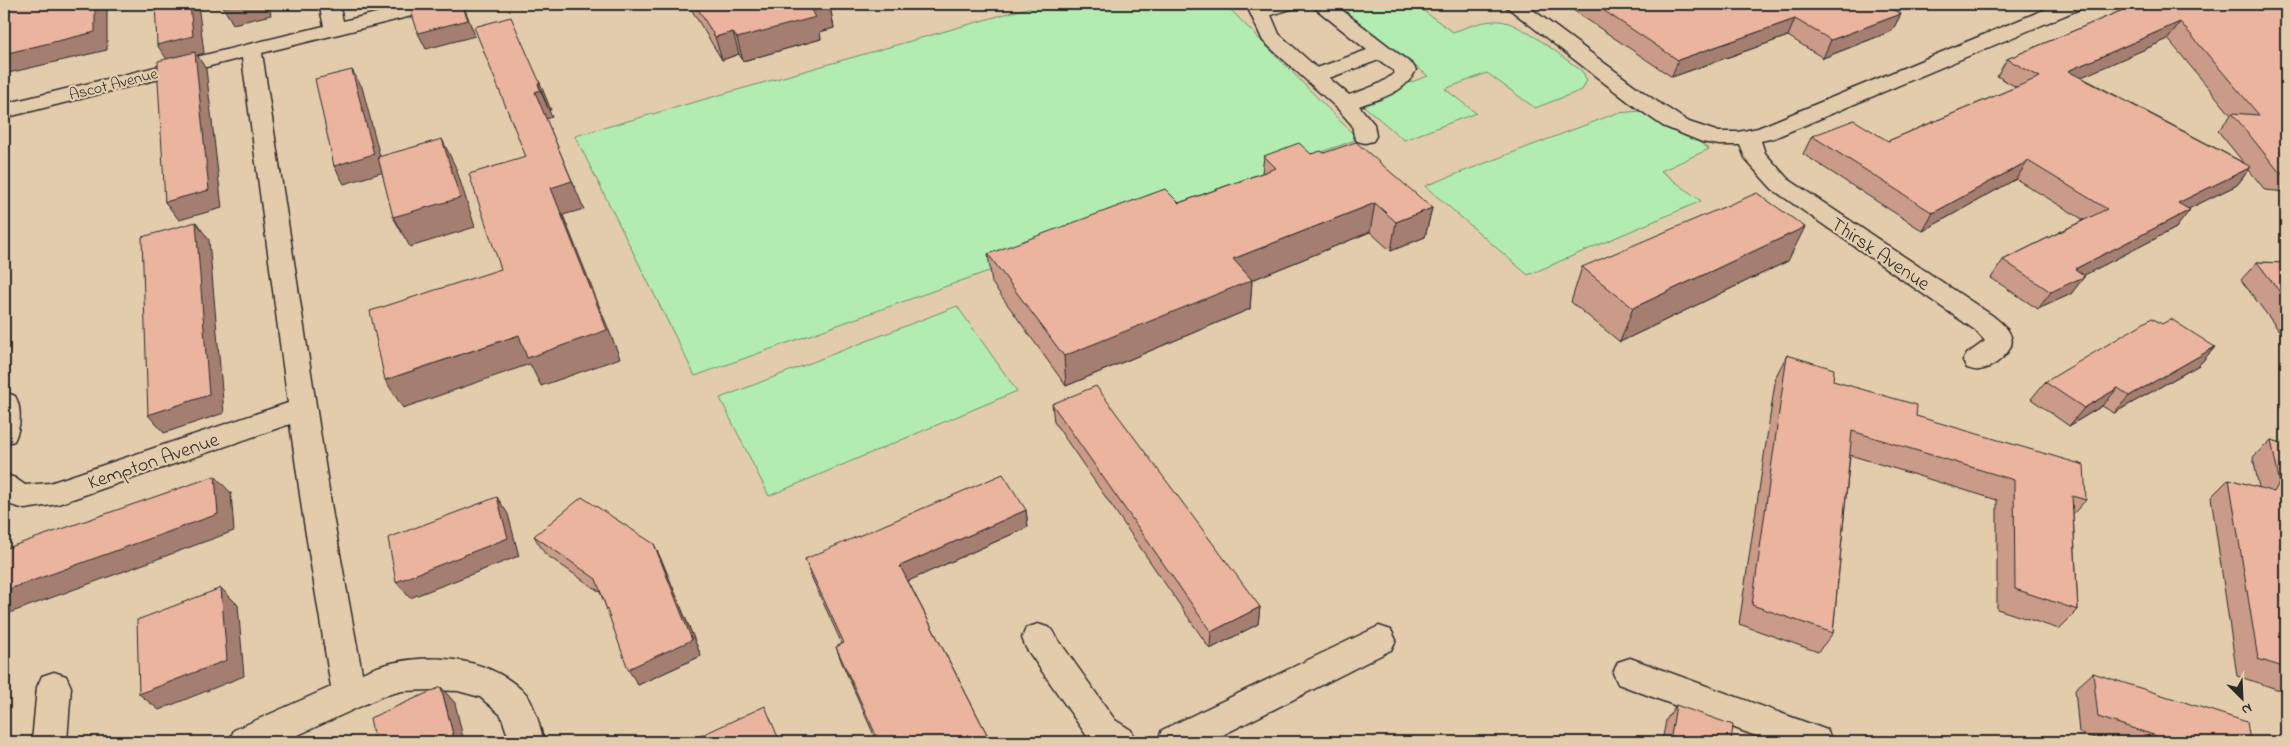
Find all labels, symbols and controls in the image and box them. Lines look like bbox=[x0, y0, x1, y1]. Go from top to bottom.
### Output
street label: Ascot Avenue bbox=[67, 62, 161, 108]
street label: Thirsk Avenue bbox=[1824, 211, 1935, 299]
street label: Kempton Avenue bbox=[84, 426, 223, 498]
north arrow bbox=[2218, 674, 2268, 724]
text: N bbox=[2238, 697, 2255, 720]

